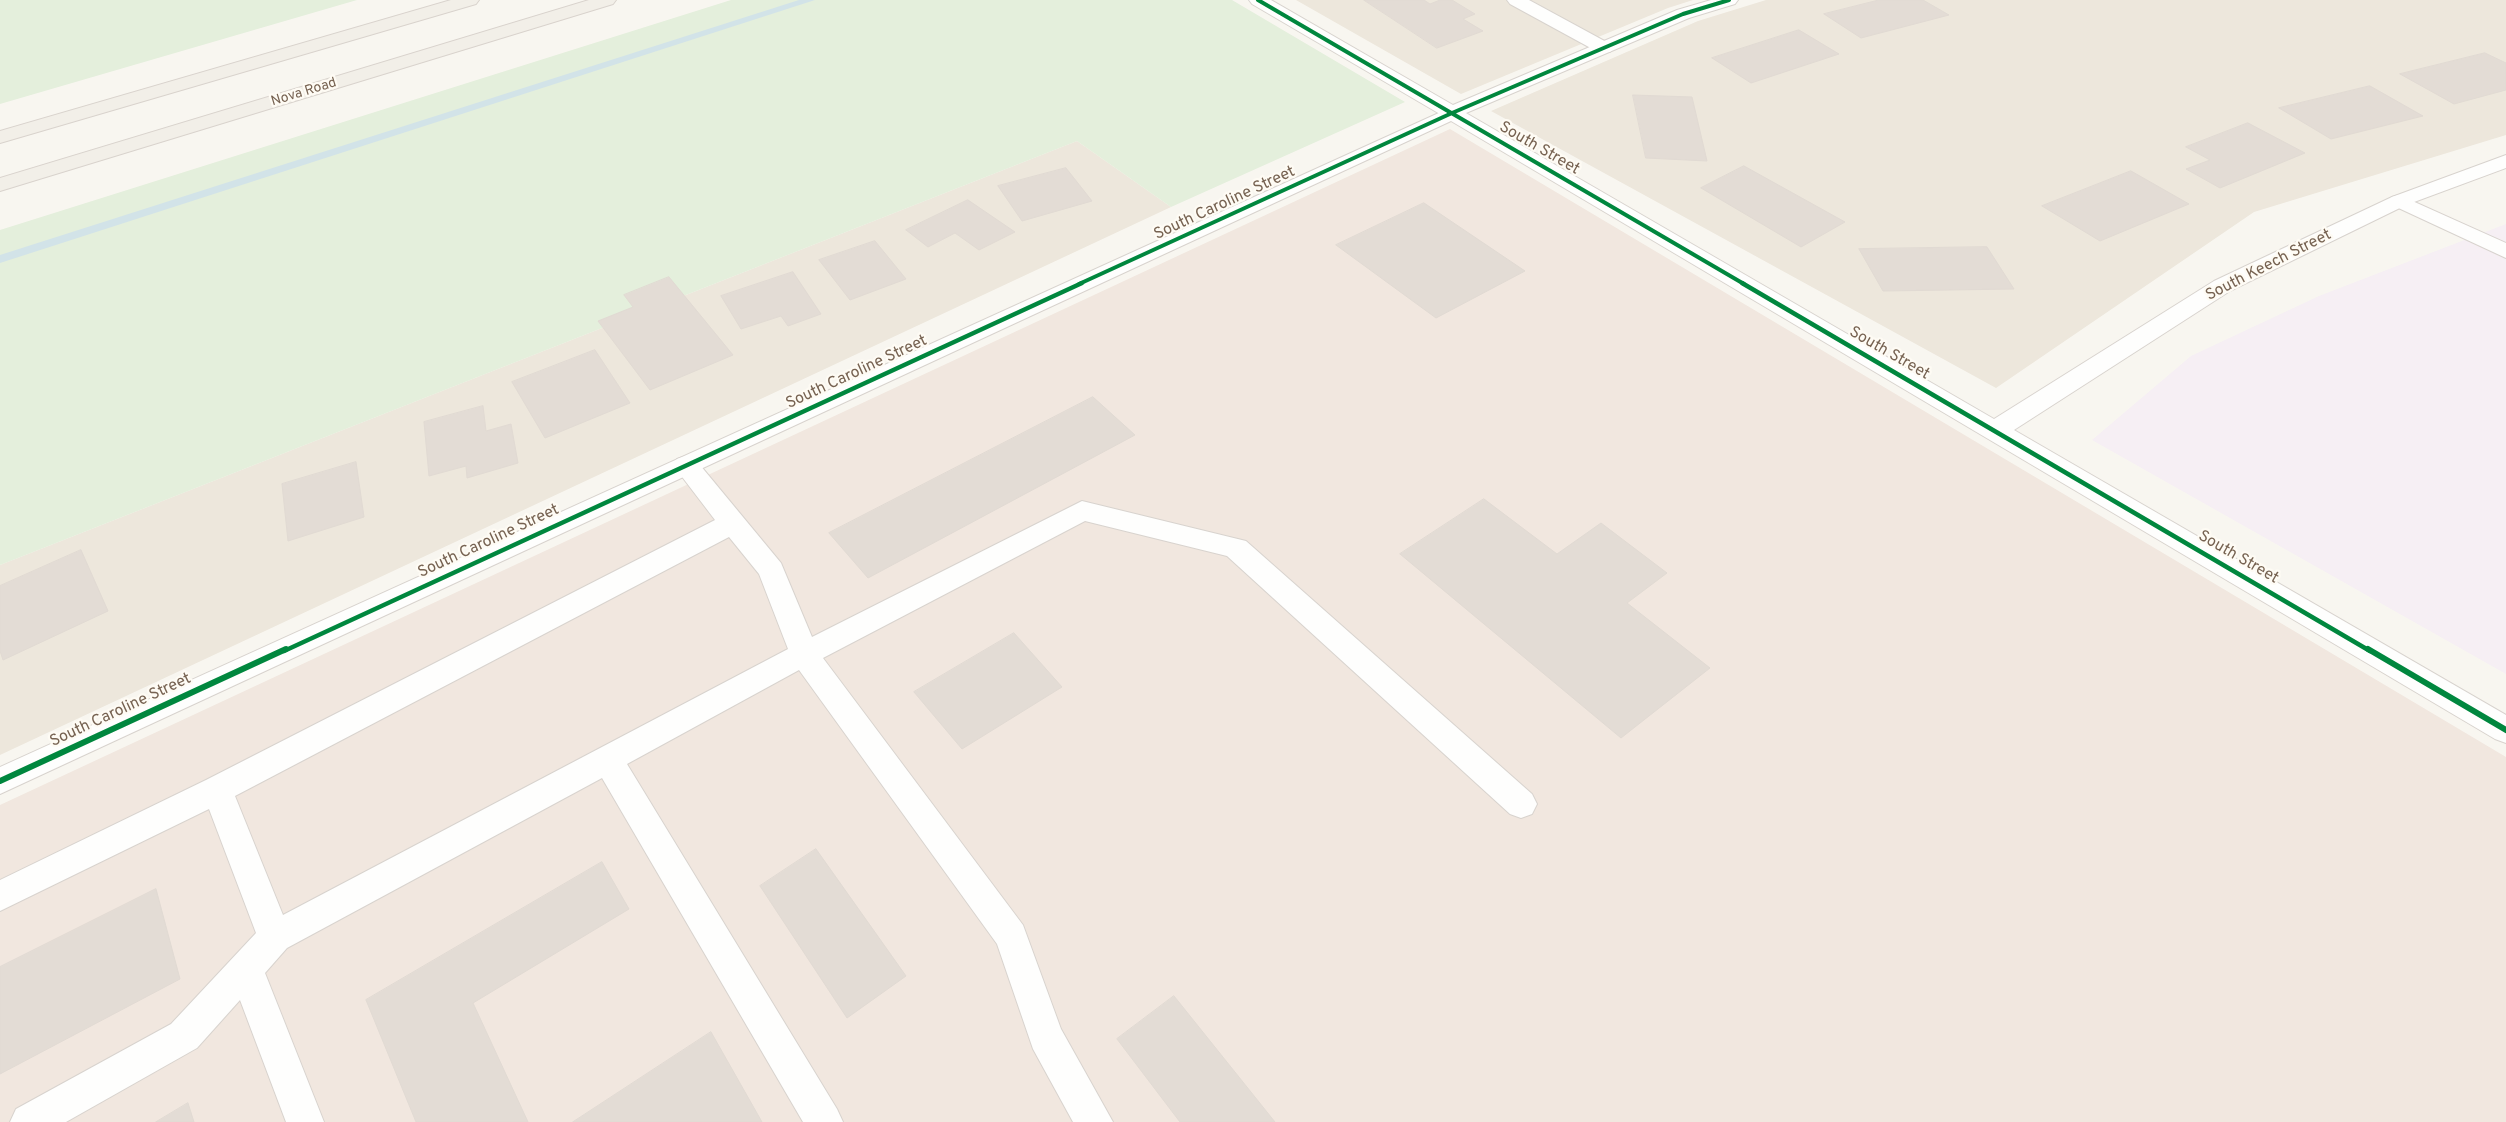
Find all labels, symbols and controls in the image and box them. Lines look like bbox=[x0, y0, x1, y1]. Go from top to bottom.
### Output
street label: Nova Road bbox=[269, 75, 339, 111]
street label: South Street bbox=[1495, 118, 1583, 180]
street label: South Caroline Street bbox=[1151, 163, 1299, 245]
street label: South Keech Street bbox=[2203, 226, 2335, 306]
street label: South Street bbox=[1845, 323, 1933, 385]
street label: South Caroline Street bbox=[783, 332, 931, 414]
street label: South Caroline Street bbox=[415, 501, 563, 583]
street label: South Street bbox=[2194, 527, 2282, 589]
street label: South Caroline Street bbox=[47, 670, 195, 752]

